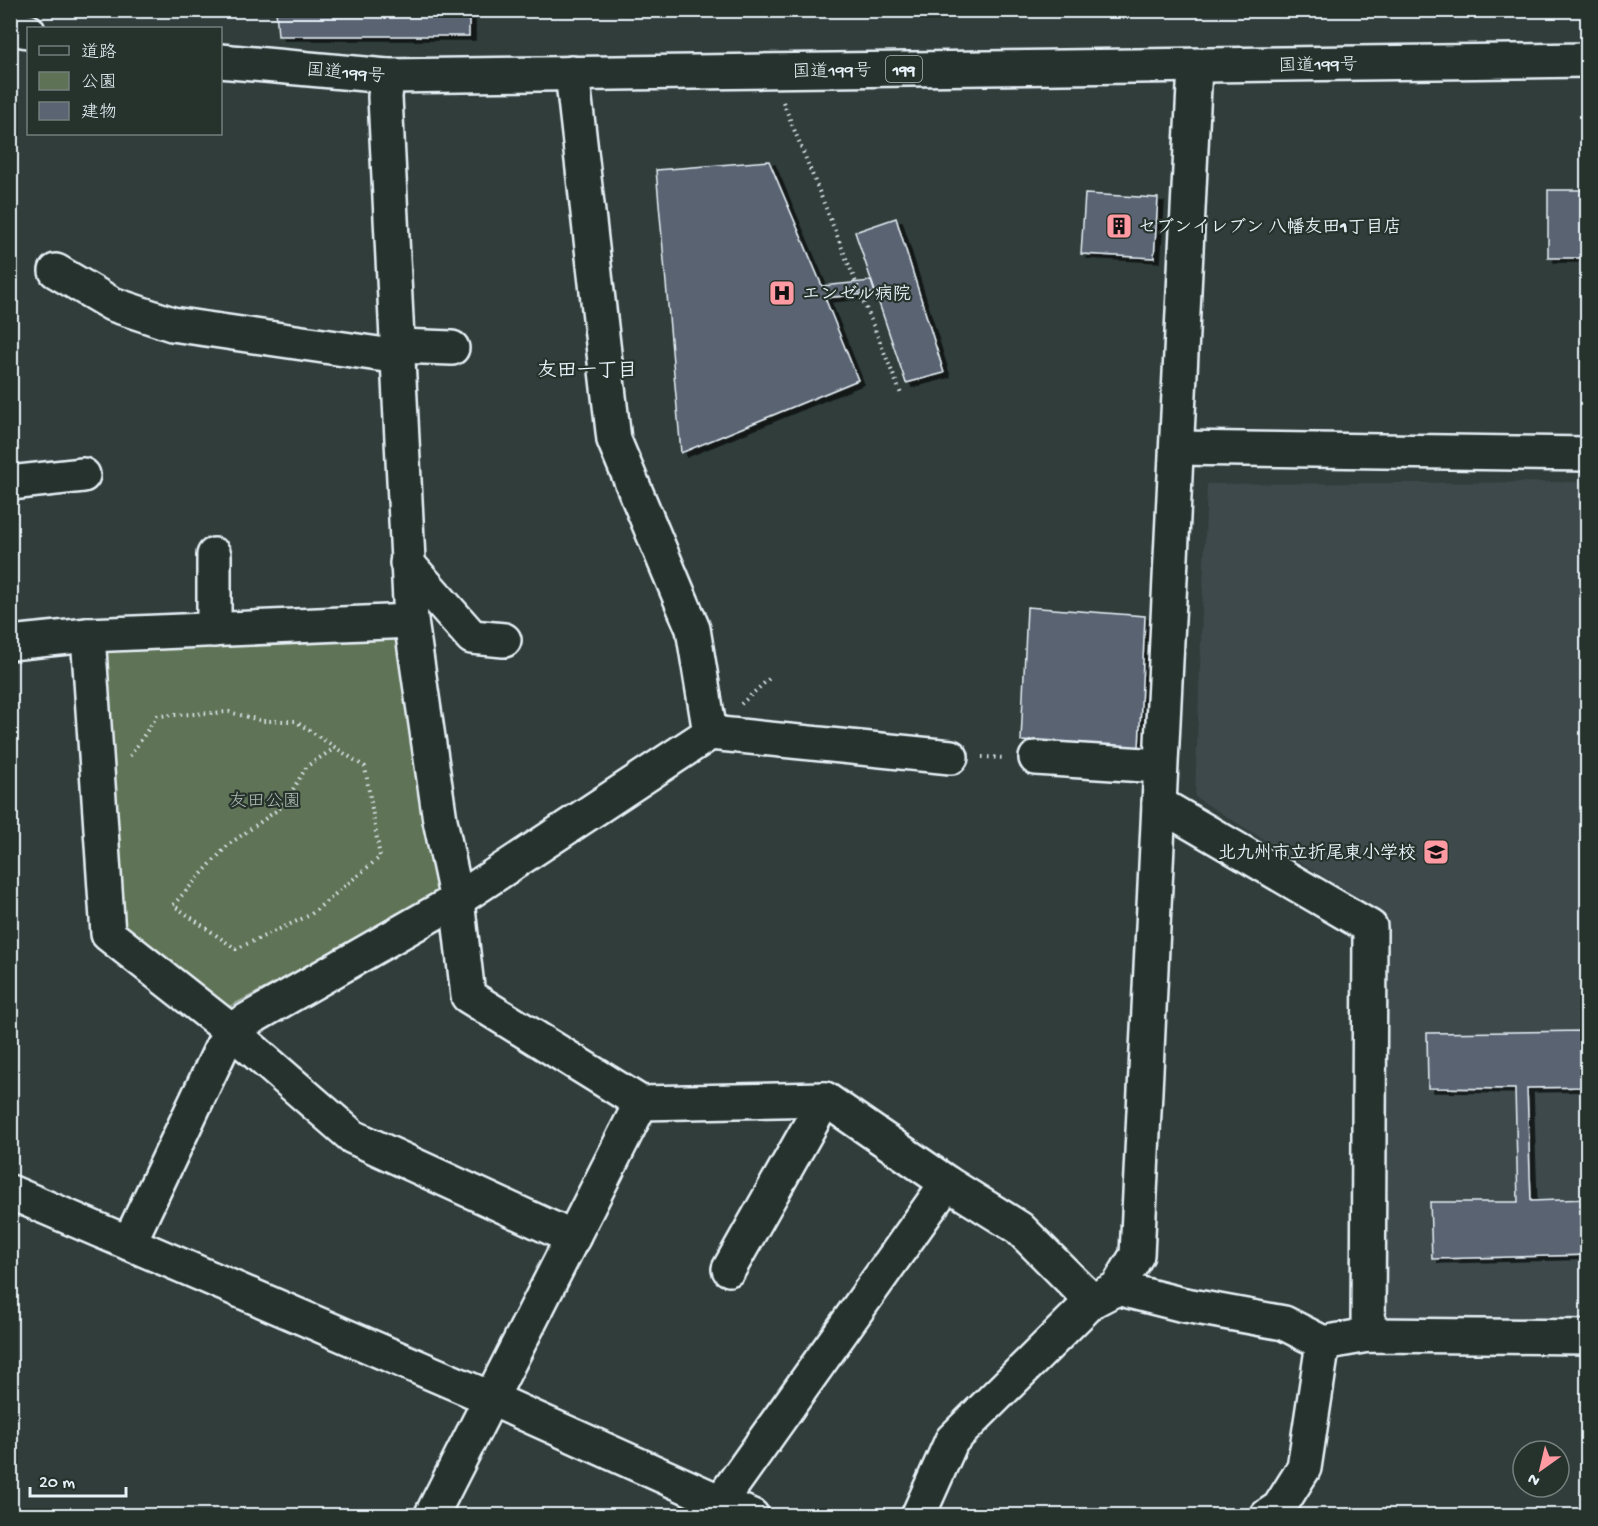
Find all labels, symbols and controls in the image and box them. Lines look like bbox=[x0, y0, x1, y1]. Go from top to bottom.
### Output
legend bbox=[27, 27, 222, 135]
text: 道路 bbox=[81, 42, 117, 64]
street label: 国道199号 bbox=[1278, 54, 1358, 78]
road number: 199 bbox=[886, 56, 922, 82]
street label: 国道199号 bbox=[305, 60, 386, 88]
street label: 国道199号 bbox=[792, 60, 872, 84]
text: 公園 bbox=[81, 73, 117, 94]
text: 建物 bbox=[81, 102, 117, 124]
building icon: セブンイレブン 八幡友田1丁目店 bbox=[1104, 211, 1134, 241]
place label: セブンイレブン 八幡友田1丁目店 bbox=[1138, 217, 1402, 239]
hospital icon: エンゼル病院 bbox=[767, 278, 797, 308]
place label: エンゼル病院 bbox=[802, 284, 911, 306]
district label: 友田一丁目 bbox=[537, 359, 637, 384]
park label: 友田公園 bbox=[229, 791, 301, 813]
school or university icon: 北九州市立折尾東小学校 bbox=[1421, 837, 1451, 867]
place label: 北九州市立折尾東小学校 bbox=[1218, 843, 1416, 865]
north arrow bbox=[1511, 1439, 1571, 1499]
scale bar bbox=[30, 1460, 126, 1498]
text: N bbox=[1524, 1467, 1544, 1489]
text: 20 m bbox=[39, 1473, 75, 1494]

